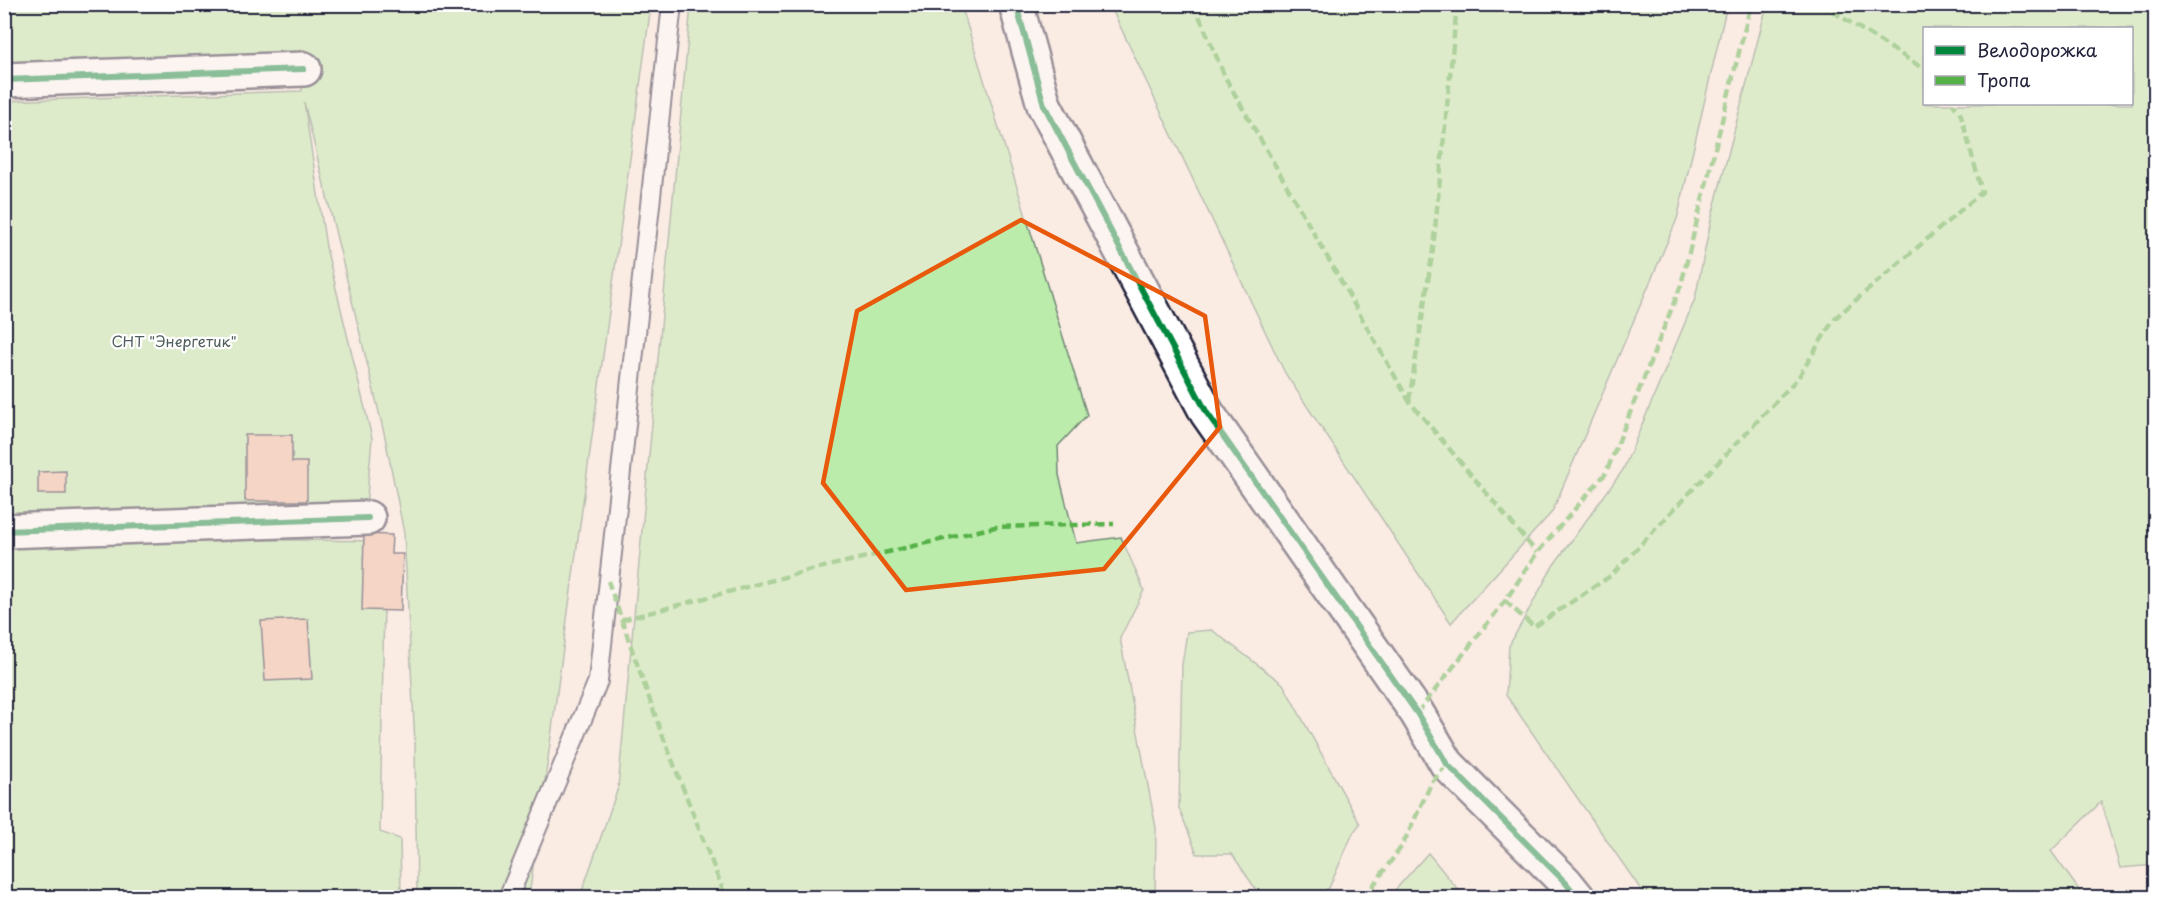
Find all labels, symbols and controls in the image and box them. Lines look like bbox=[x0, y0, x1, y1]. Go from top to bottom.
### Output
legend bbox=[1923, 27, 2133, 105]
text: Велодорожка bbox=[1977, 36, 2098, 63]
text: Тропа bbox=[1977, 66, 2030, 93]
park label: СНТ "Энергетик" bbox=[111, 329, 237, 352]

